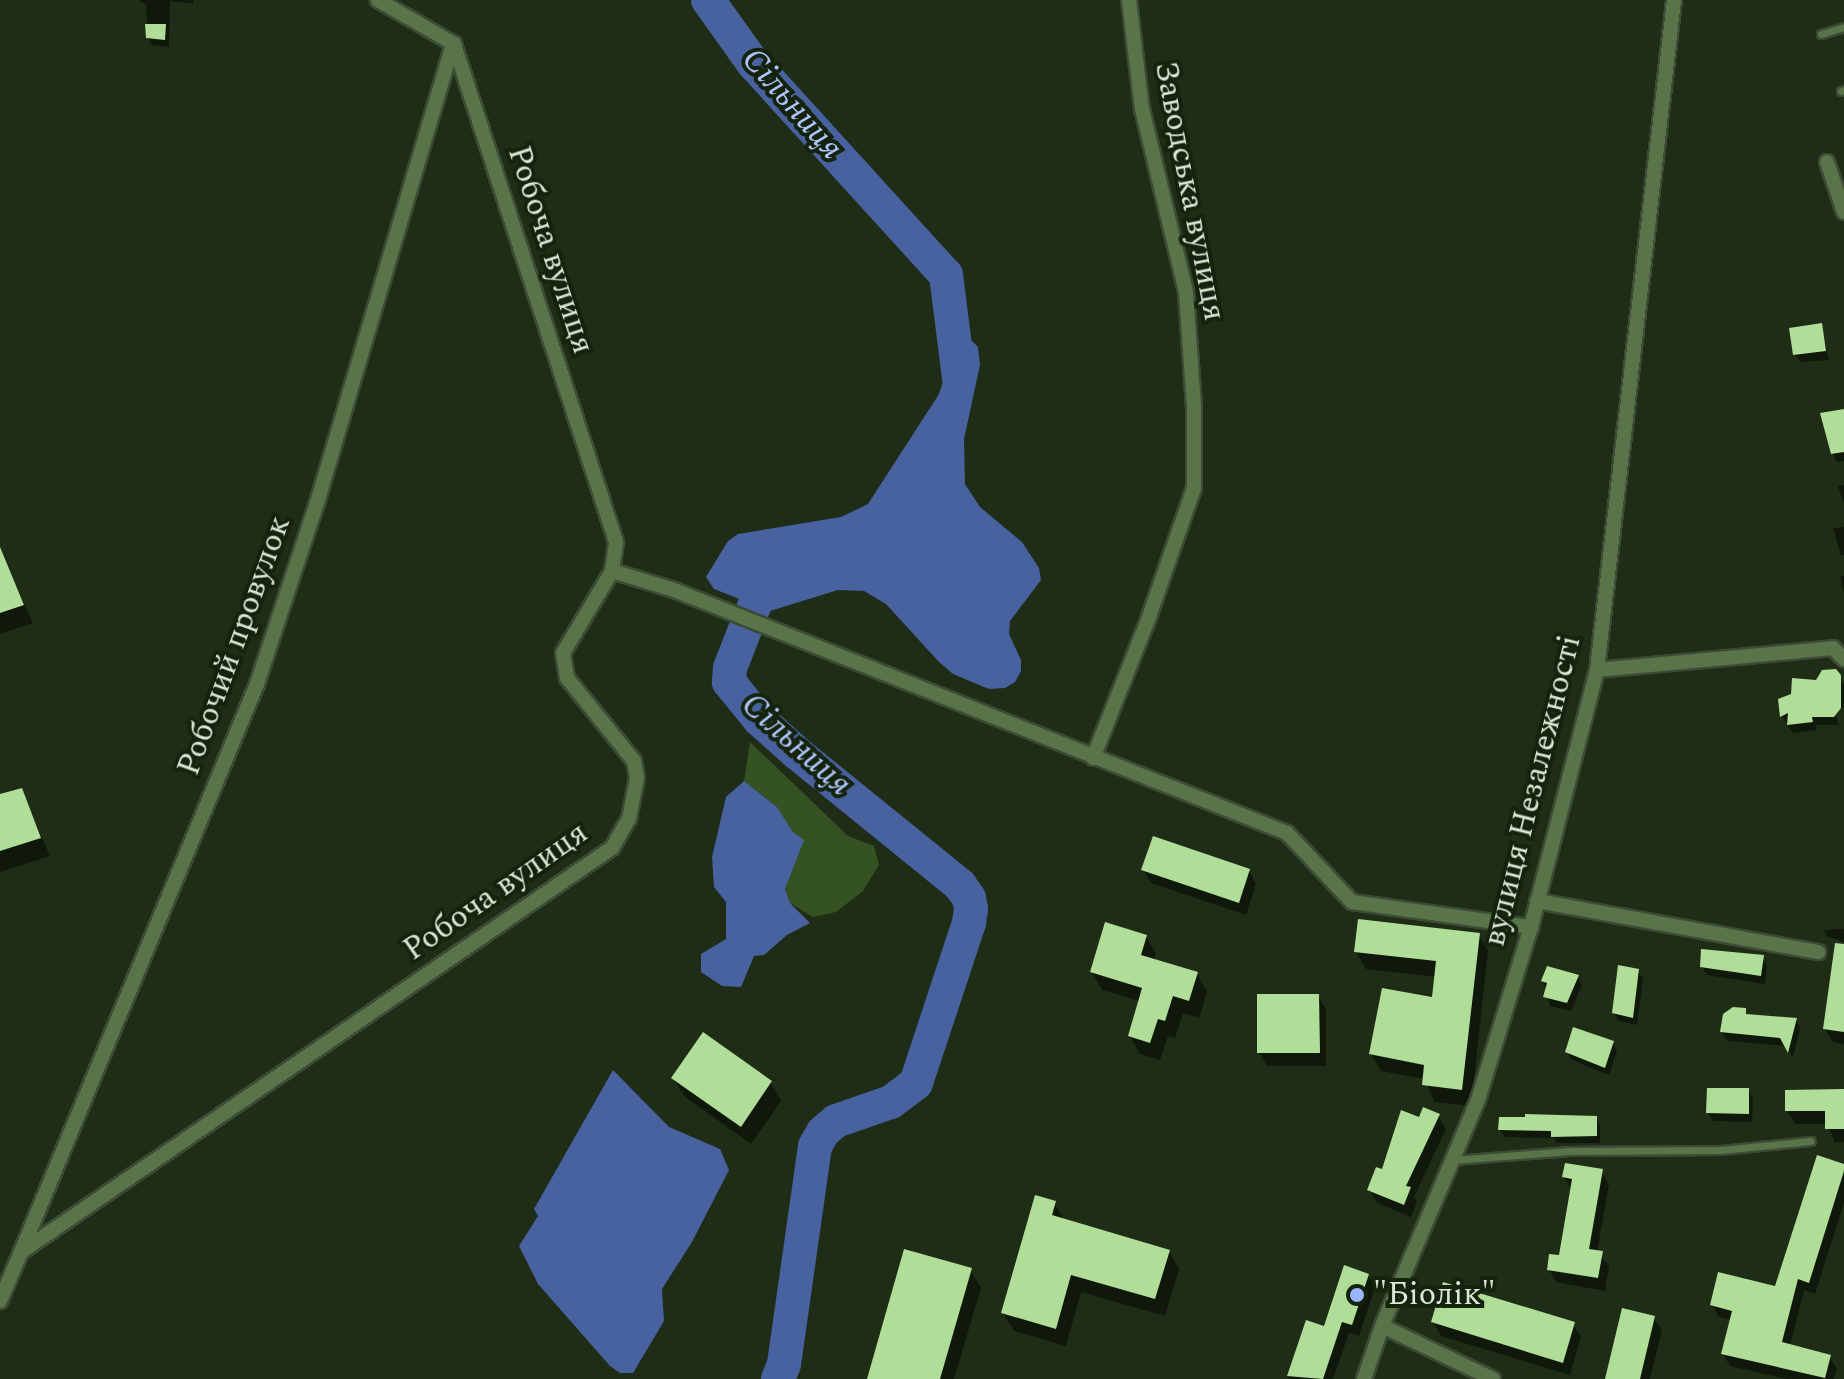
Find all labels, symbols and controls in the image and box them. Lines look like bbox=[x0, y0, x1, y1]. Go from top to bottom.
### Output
water label: Сільниця bbox=[733, 40, 851, 168]
street label: Заводська вулиця bbox=[1145, 58, 1233, 324]
street label: Робоча вулиця bbox=[498, 141, 602, 359]
street label: Робочий провулок bbox=[170, 511, 300, 781]
street label: вулиця Незалежності bbox=[1476, 632, 1590, 950]
water label: Сільниця bbox=[732, 685, 860, 805]
street label: Робоча вулиця bbox=[397, 814, 595, 970]
place label: "Біолік" bbox=[1373, 1276, 1496, 1314]
marker: "Біолік" bbox=[1348, 1286, 1366, 1304]

